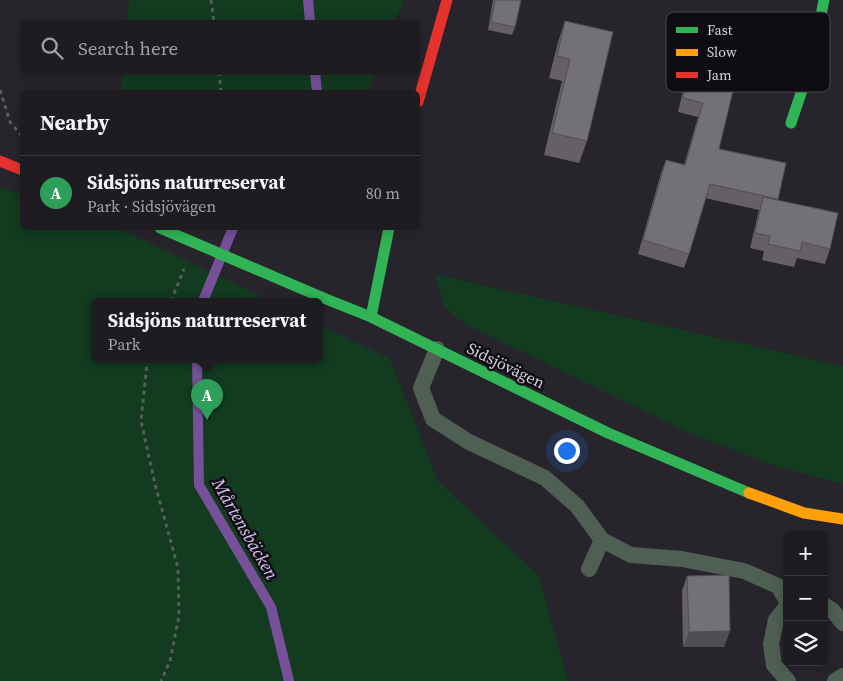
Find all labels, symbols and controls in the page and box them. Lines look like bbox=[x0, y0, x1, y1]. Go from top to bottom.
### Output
legend bbox=[666, 12, 830, 92]
search box bbox=[20, 20, 420, 75]
text: Fast bbox=[707, 20, 733, 40]
icon: search bbox=[38, 34, 66, 62]
text: Search here bbox=[78, 35, 178, 61]
text: Slow bbox=[707, 42, 737, 62]
text: Jam bbox=[706, 65, 732, 85]
text: Nearby bbox=[40, 108, 110, 137]
text: Sidsjöns naturreservat bbox=[87, 169, 285, 195]
text: A bbox=[51, 182, 61, 204]
text: 80 m bbox=[366, 182, 400, 204]
text: Park · Sidsjövägen bbox=[87, 195, 216, 217]
popup bbox=[91, 298, 323, 363]
text: Sidsjöns naturreservat bbox=[108, 307, 306, 333]
text: Park bbox=[108, 333, 141, 355]
street label: Sidsjövägen bbox=[463, 337, 549, 393]
pin: A bbox=[191, 379, 223, 420]
your location bbox=[554, 438, 580, 464]
water label: Mårtensbäcken bbox=[206, 473, 285, 584]
map controls bbox=[783, 531, 828, 666]
button: + bbox=[783, 531, 828, 576]
button: − bbox=[783, 576, 828, 621]
button: layers bbox=[783, 621, 828, 666]

